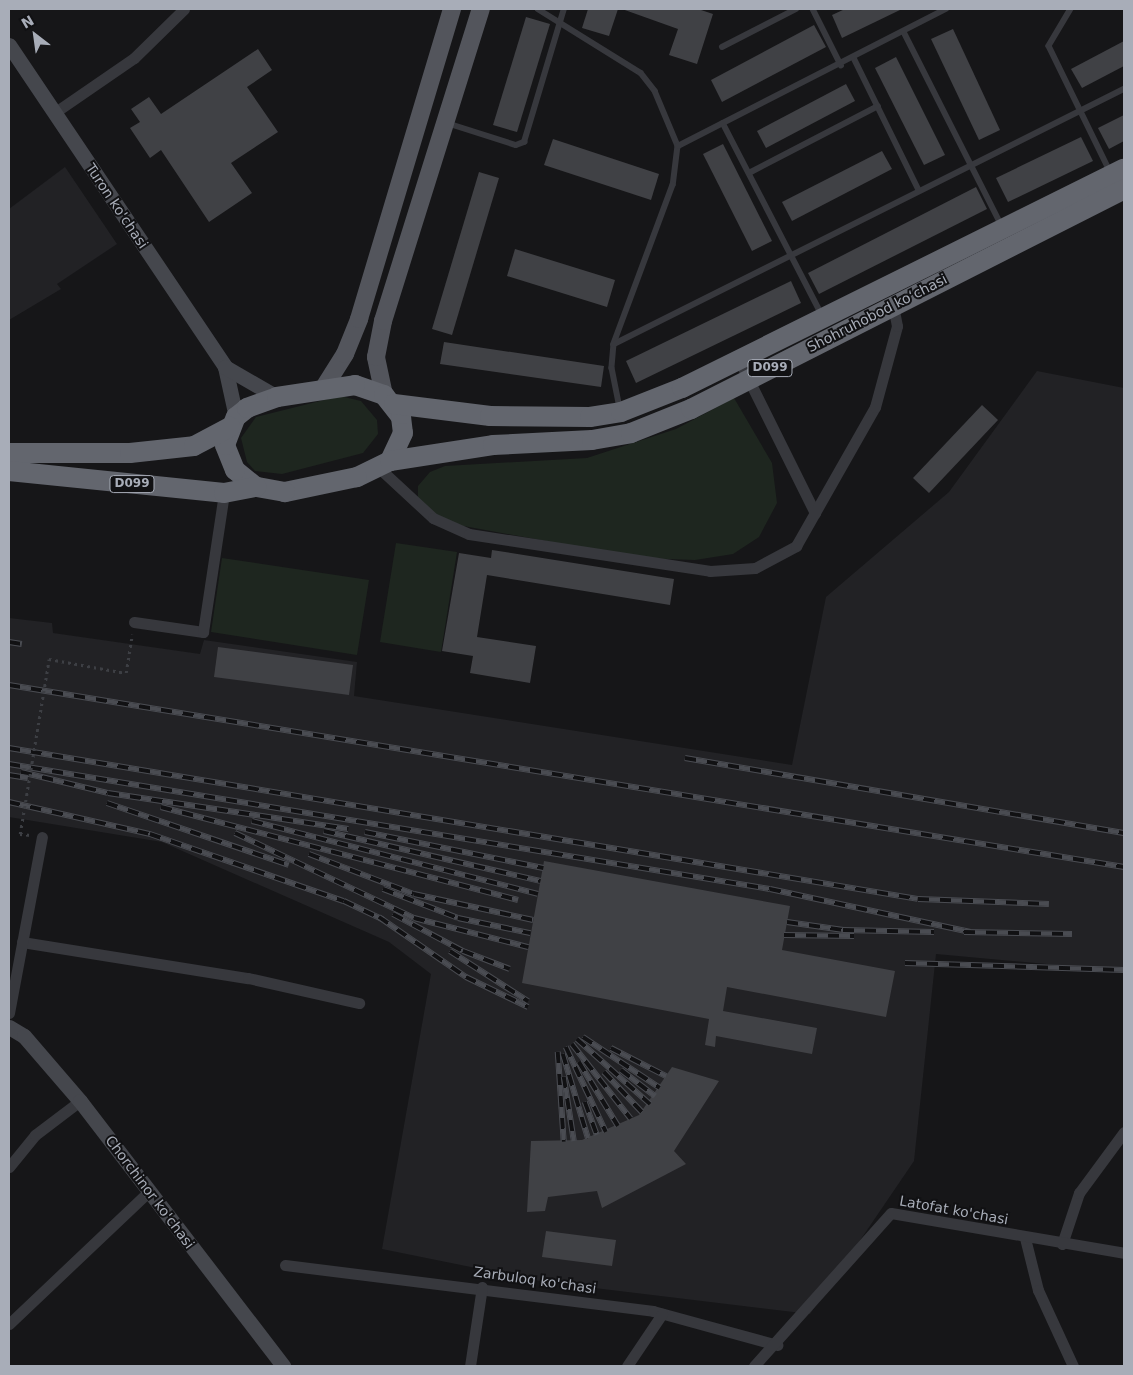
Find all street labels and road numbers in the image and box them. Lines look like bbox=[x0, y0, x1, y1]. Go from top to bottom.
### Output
street label: Turon ko'chasi bbox=[82, 160, 152, 252]
street label: Shohruhobod koʻchasi bbox=[804, 270, 950, 356]
road number: D099 bbox=[746, 358, 794, 378]
road number: D099 bbox=[108, 474, 156, 494]
street label: Chorchinor ko'chasi bbox=[102, 1132, 198, 1252]
street label: Latofat ko'chasi bbox=[898, 1192, 1010, 1228]
street label: Zarbuloq ko'chasi bbox=[473, 1263, 597, 1297]

